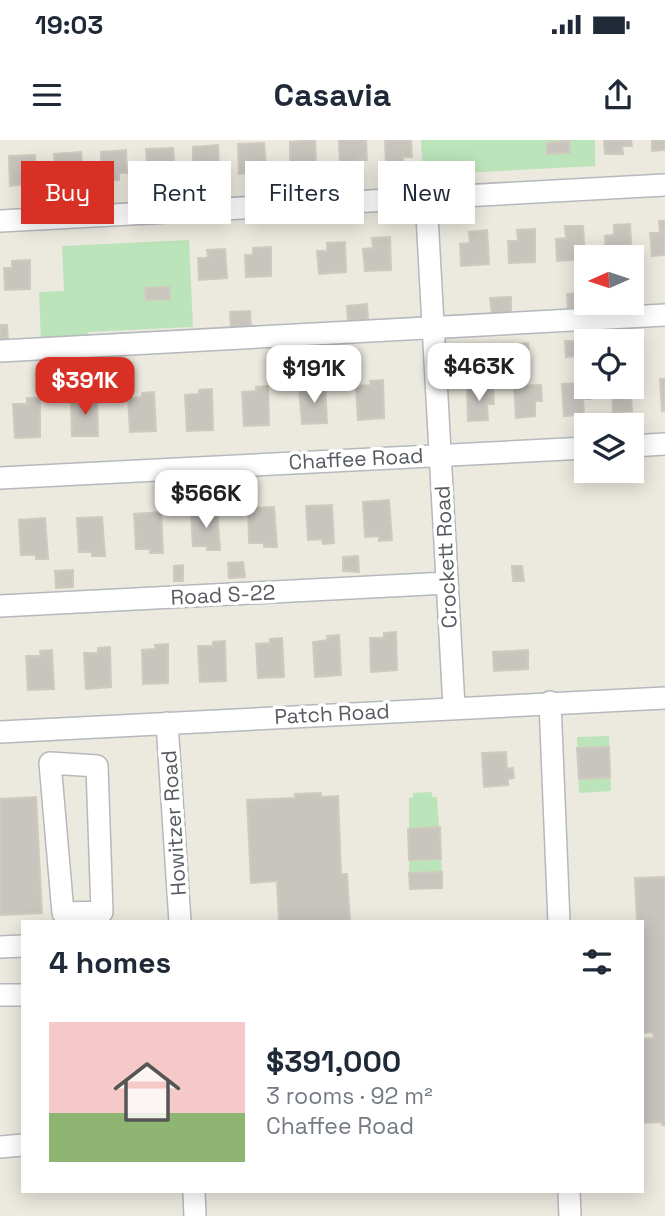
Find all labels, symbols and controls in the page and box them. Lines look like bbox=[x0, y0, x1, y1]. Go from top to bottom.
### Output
text: 19:03 bbox=[35, 8, 103, 42]
text: Casavia bbox=[274, 75, 391, 115]
icon: menu bbox=[28, 76, 66, 114]
icon: share bbox=[599, 76, 637, 114]
chip: Buy bbox=[21, 161, 114, 224]
chip: Rent bbox=[128, 161, 231, 224]
chip: Filters bbox=[245, 161, 364, 224]
chip: New bbox=[378, 161, 475, 224]
north arrow bbox=[574, 245, 644, 315]
map controls bbox=[574, 245, 644, 483]
button: locate bbox=[574, 329, 644, 399]
pin: $463K bbox=[430, 344, 528, 403]
pin: $191K bbox=[265, 345, 363, 405]
text: $463K bbox=[443, 351, 515, 381]
text: $191K bbox=[282, 353, 346, 383]
pin: $391K bbox=[36, 358, 134, 417]
text: $391K bbox=[52, 365, 118, 395]
button: layers bbox=[574, 413, 644, 483]
street label: Chaffee Road bbox=[288, 441, 424, 476]
pin: $566K bbox=[157, 470, 255, 530]
text: $566K bbox=[171, 478, 241, 508]
street label: Crockett Road bbox=[428, 485, 463, 629]
street label: Road S-22 bbox=[170, 578, 276, 611]
street label: Patch Road bbox=[274, 697, 390, 730]
street label: Howitzer Road bbox=[155, 749, 192, 897]
text: 4 homes bbox=[49, 943, 171, 982]
icon: filters bbox=[578, 943, 616, 981]
text: $391,000 bbox=[266, 1042, 401, 1081]
icon: home bbox=[105, 1050, 189, 1134]
text: 3 rooms · 92 m² bbox=[266, 1081, 433, 1111]
text: Chaffee Road bbox=[266, 1111, 414, 1141]

